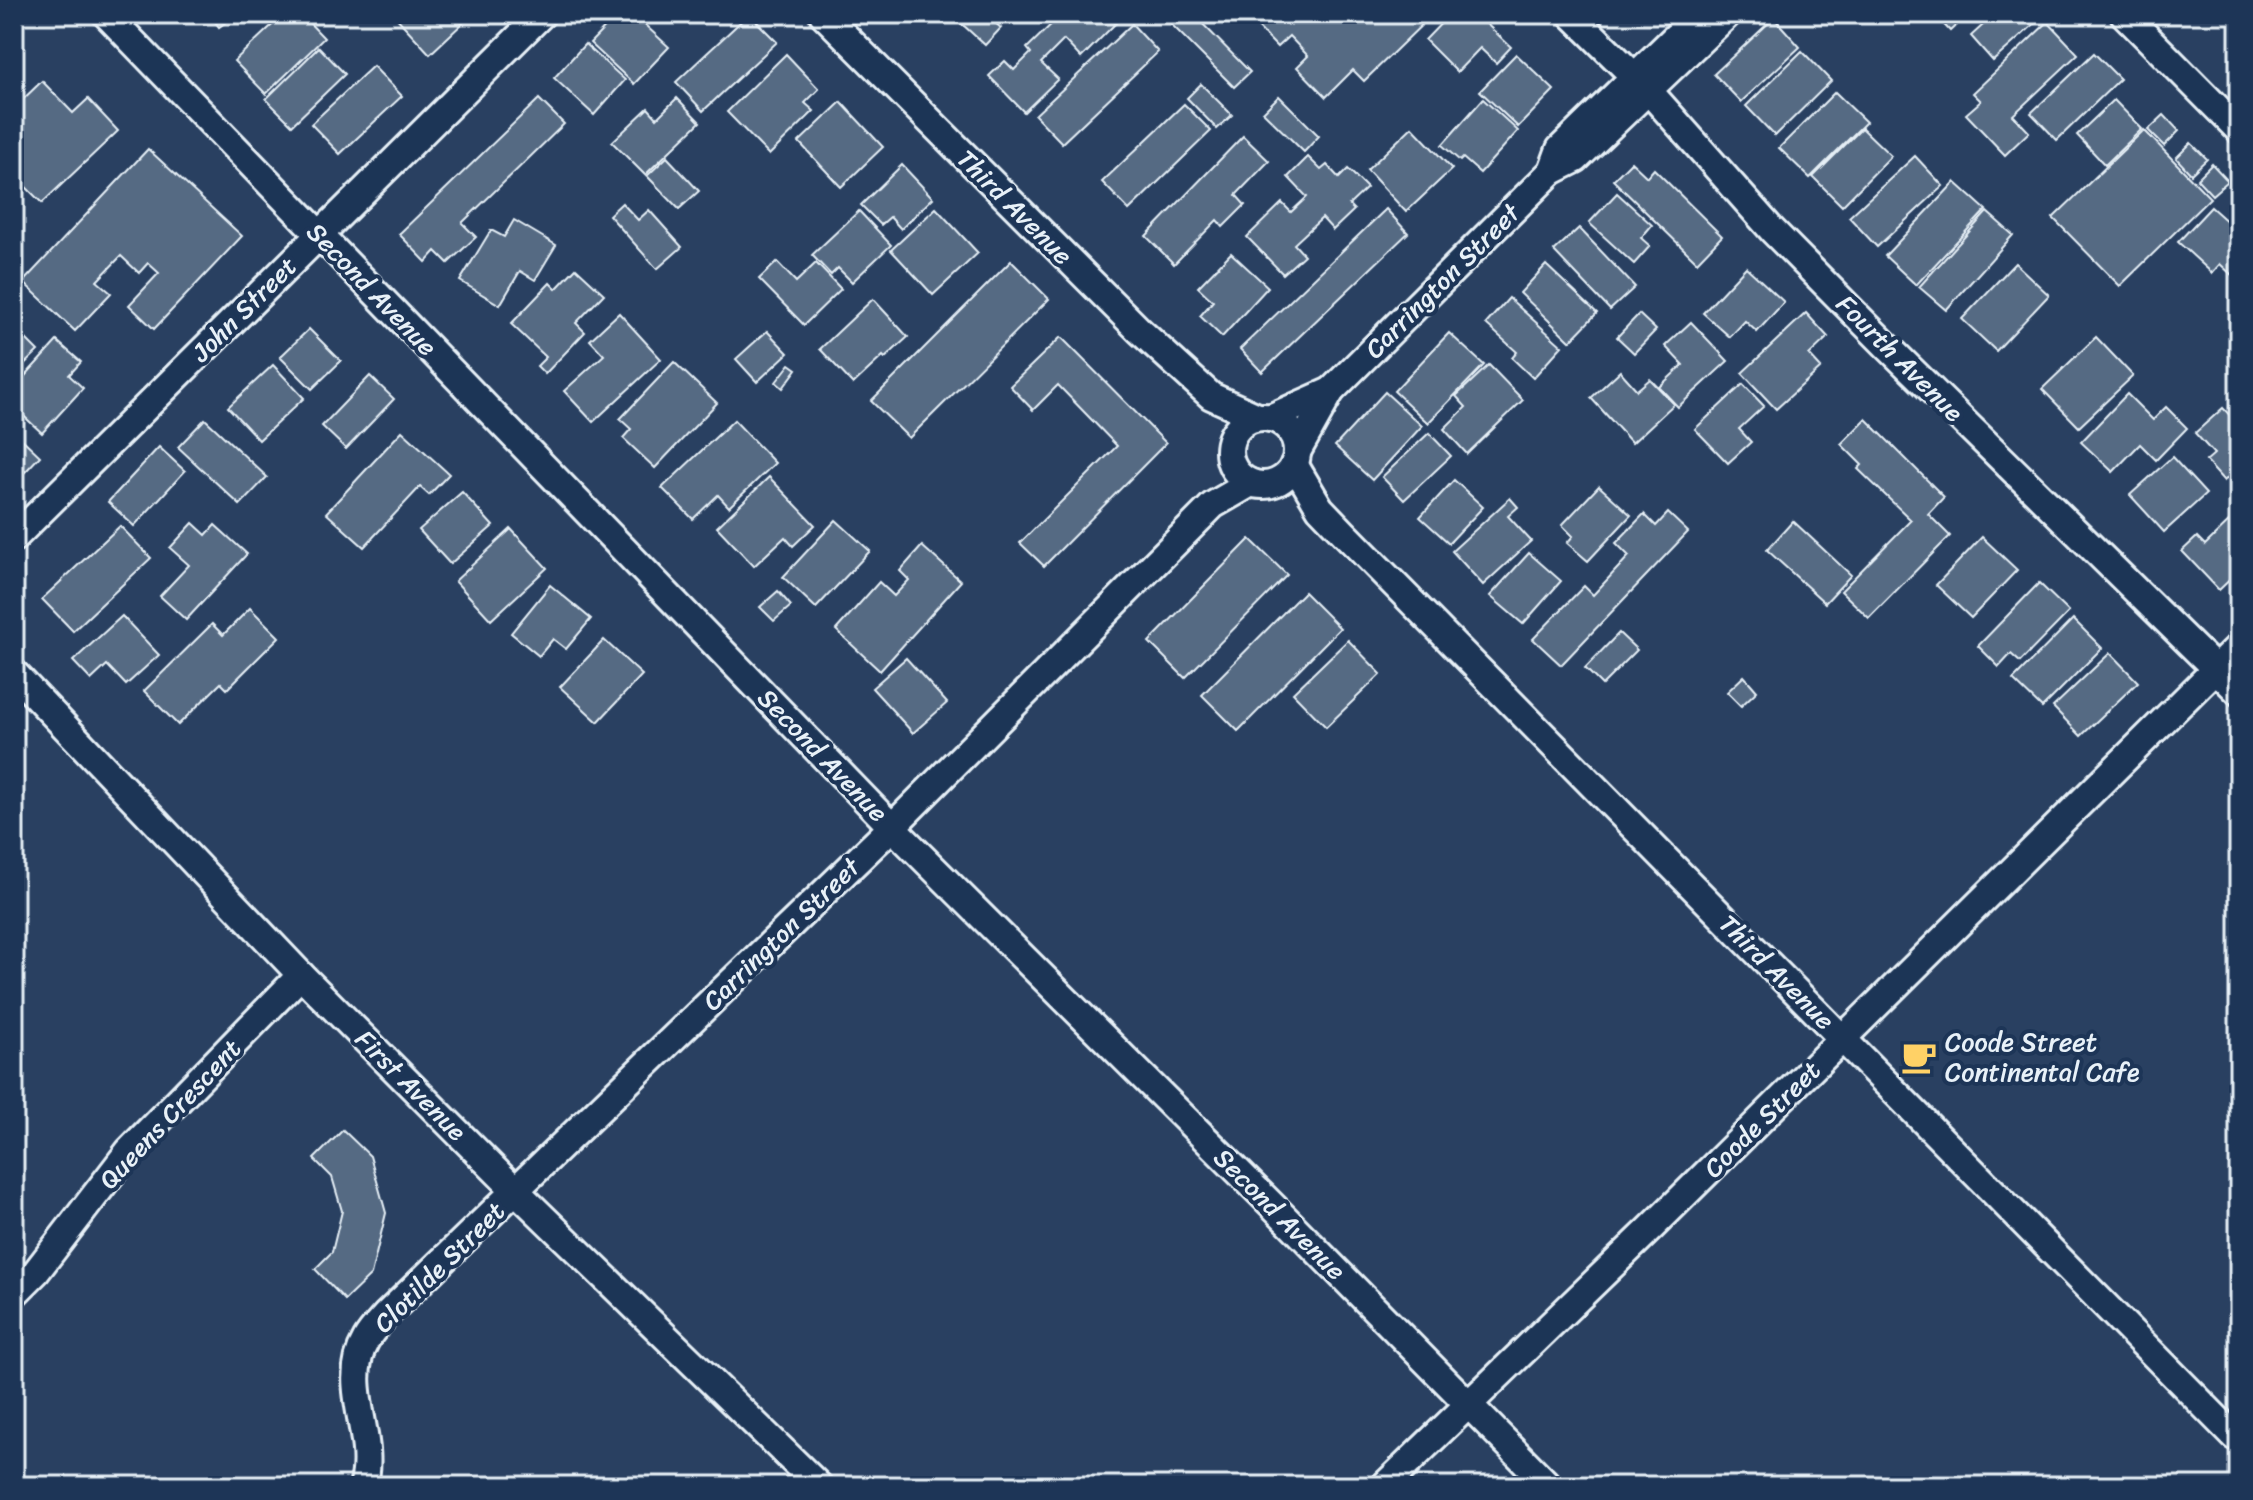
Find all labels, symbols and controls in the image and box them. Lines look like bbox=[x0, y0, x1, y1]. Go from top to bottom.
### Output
street label: Third Avenue bbox=[946, 138, 1084, 276]
street label: Carrington Street bbox=[1353, 191, 1532, 370]
street label: Second Avenue bbox=[295, 211, 449, 367]
street label: John Street bbox=[179, 245, 308, 374]
street label: Fourth Avenue bbox=[1825, 283, 1976, 434]
street label: Second Avenue bbox=[746, 677, 900, 833]
street label: Carrington Street bbox=[691, 845, 872, 1022]
street label: Third Avenue bbox=[1708, 903, 1846, 1041]
street label: First Avenue bbox=[344, 1018, 479, 1153]
place label: Coode Street Continental Cafe bbox=[1945, 1019, 2140, 1095]
street label: Queens Crescent bbox=[87, 1028, 253, 1200]
cafe icon: Coode Street Continental Cafe bbox=[1900, 1038, 1938, 1076]
street label: Coode Street bbox=[1692, 1049, 1832, 1189]
street label: Second Avenue bbox=[1202, 1136, 1358, 1292]
street label: Clotilde Street bbox=[362, 1190, 516, 1344]

